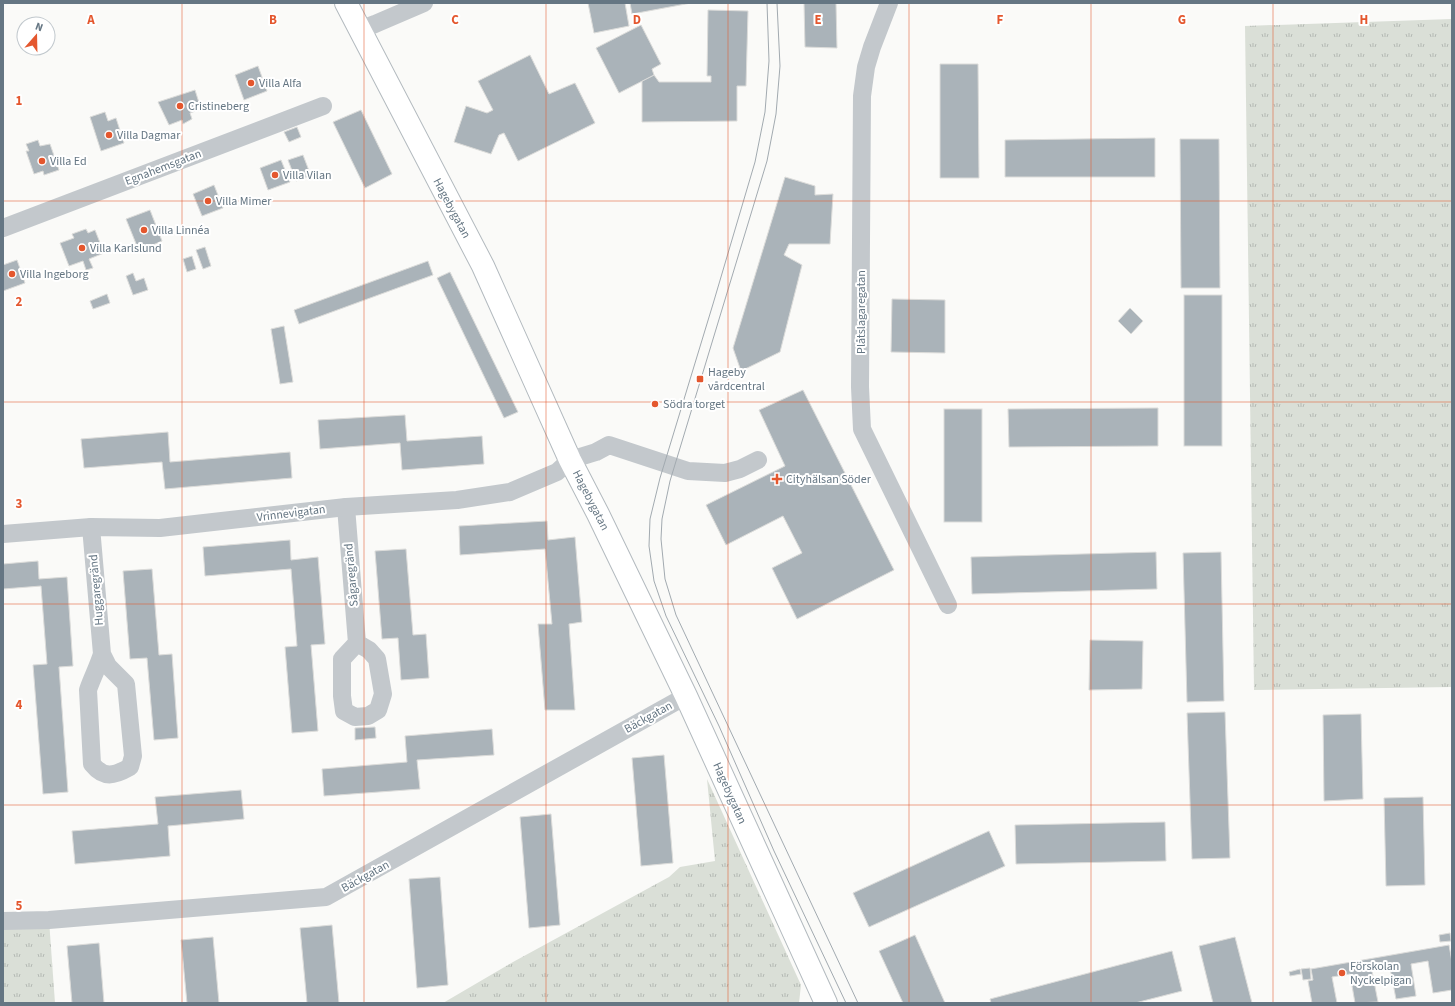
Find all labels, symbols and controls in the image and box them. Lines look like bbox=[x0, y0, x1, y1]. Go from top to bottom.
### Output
text: A bbox=[86, 11, 95, 29]
text: B bbox=[269, 11, 277, 29]
text: C bbox=[451, 11, 459, 29]
text: D bbox=[633, 11, 641, 29]
text: E bbox=[814, 11, 822, 29]
text: F bbox=[997, 11, 1004, 29]
text: G bbox=[1178, 11, 1186, 29]
text: H bbox=[1360, 11, 1368, 29]
north arrow bbox=[16, 16, 56, 56]
text: N bbox=[33, 19, 45, 35]
place label: Villa Alfa bbox=[259, 75, 302, 92]
marker: Villa Alfa bbox=[246, 78, 256, 88]
text: 1 bbox=[16, 92, 23, 110]
place label: Cristineberg bbox=[188, 98, 249, 115]
marker: Cristineberg bbox=[175, 101, 185, 111]
place label: Villa Dagmar bbox=[117, 127, 181, 144]
marker: Villa Dagmar bbox=[104, 130, 114, 140]
street label: Egnahemsgatan bbox=[123, 145, 204, 190]
place label: Villa Ed bbox=[50, 153, 87, 170]
marker: Villa Ed bbox=[37, 156, 47, 166]
place label: Villa Vilan bbox=[283, 167, 332, 184]
marker: Villa Vilan bbox=[270, 170, 280, 180]
street label: Hagebygatan bbox=[429, 175, 475, 241]
place label: Villa Mimer bbox=[216, 193, 272, 210]
marker: Villa Mimer bbox=[203, 196, 213, 206]
place label: Villa Linnéa bbox=[152, 222, 209, 239]
marker: Villa Linnéa bbox=[139, 225, 149, 235]
place label: Villa Karlslund bbox=[90, 240, 162, 257]
marker: Villa Karlslund bbox=[77, 243, 87, 253]
place label: Villa Ingeborg bbox=[20, 266, 89, 283]
marker: Villa Ingeborg bbox=[7, 269, 17, 279]
street label: Plåtslagaregatan bbox=[853, 270, 870, 354]
text: 2 bbox=[16, 293, 23, 311]
place label: Hageby vårdcentral bbox=[708, 364, 765, 395]
marker: Hageby vårdcentral bbox=[695, 374, 705, 384]
place label: Södra torget bbox=[663, 396, 725, 413]
marker: Södra torget bbox=[650, 399, 660, 409]
street label: Hagebygatan bbox=[568, 467, 613, 534]
place label: Cityhälsan Söder bbox=[786, 471, 872, 488]
marker: Cityhälsan Söder bbox=[771, 473, 783, 485]
text: 3 bbox=[16, 495, 23, 513]
street label: Vrinnevigatan bbox=[256, 501, 326, 526]
street label: Sågaregränd bbox=[340, 543, 363, 607]
street label: Huggaregränd bbox=[85, 554, 108, 626]
text: 4 bbox=[16, 696, 23, 714]
street label: Bäckgatan bbox=[621, 697, 675, 738]
street label: Hagebygatan bbox=[708, 760, 751, 827]
street label: Bäckgatan bbox=[338, 856, 392, 897]
text: 5 bbox=[16, 897, 23, 915]
place label: Förskolan Nyckelpigan bbox=[1350, 958, 1412, 989]
marker: Förskolan Nyckelpigan bbox=[1337, 968, 1347, 978]

